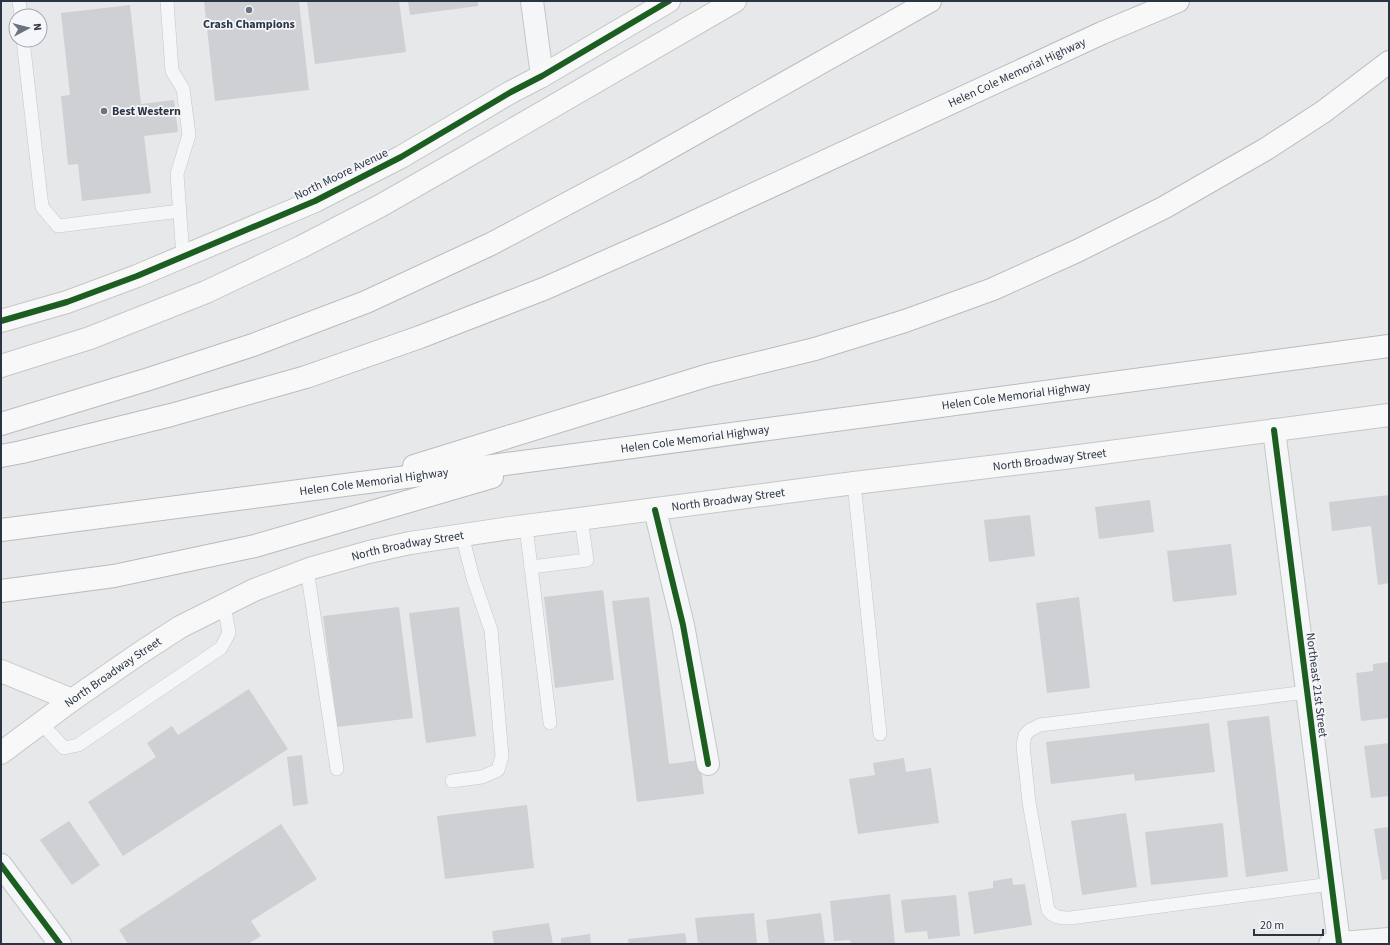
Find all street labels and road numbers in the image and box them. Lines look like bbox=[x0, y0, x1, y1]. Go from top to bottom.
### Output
street label: Helen Cole Memorial Highway bbox=[945, 34, 1089, 112]
street label: North Moore Avenue bbox=[291, 144, 391, 205]
street label: Helen Cole Memorial Highway bbox=[941, 378, 1092, 415]
street label: Helen Cole Memorial Highway bbox=[620, 421, 771, 458]
street label: North Broadway Street bbox=[992, 444, 1108, 475]
street label: Helen Cole Memorial Highway bbox=[298, 464, 450, 500]
street label: North Broadway Street bbox=[670, 484, 786, 516]
street label: North Broadway Street bbox=[349, 527, 465, 566]
street label: Northeast 21st Street bbox=[1302, 632, 1331, 738]
street label: North Broadway Street bbox=[61, 633, 165, 712]

